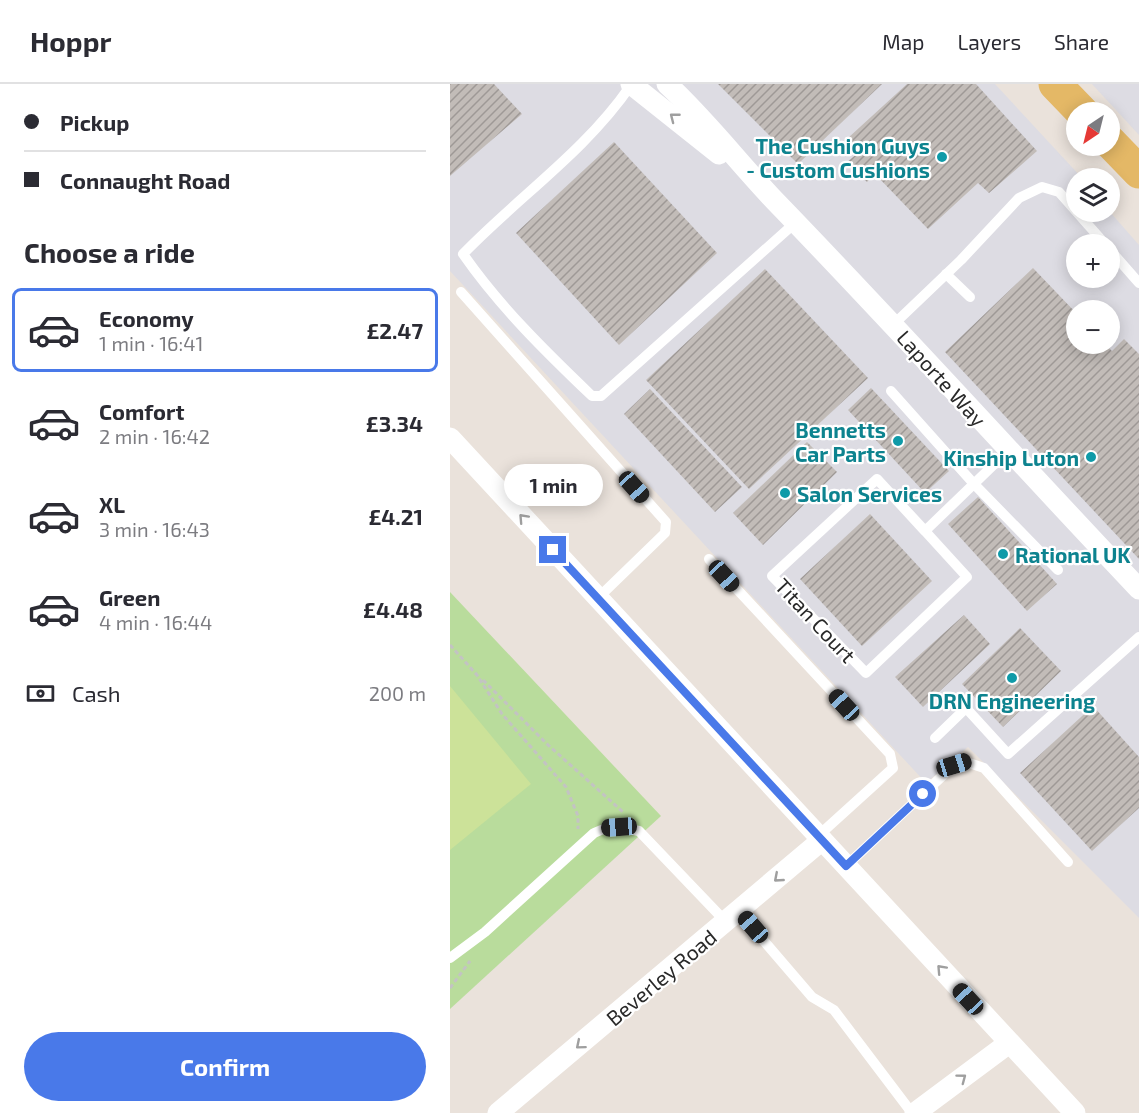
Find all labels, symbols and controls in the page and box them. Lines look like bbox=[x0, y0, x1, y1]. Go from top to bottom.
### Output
text: Hoppr bbox=[30, 24, 111, 58]
text: Map bbox=[882, 29, 924, 54]
text: Layers bbox=[957, 29, 1021, 54]
text: Share bbox=[1054, 29, 1109, 54]
north arrow bbox=[1066, 102, 1120, 156]
map controls bbox=[1066, 102, 1120, 354]
text: Pickup bbox=[60, 109, 129, 135]
one-way arrow bbox=[670, 114, 681, 125]
place label: The Cushion Guys - Custom Cushions bbox=[746, 133, 930, 182]
marker: The Cushion Guys - Custom Cushions bbox=[935, 150, 949, 164]
text: Connaught Road bbox=[60, 167, 231, 193]
button: layers bbox=[1066, 168, 1120, 222]
button: + bbox=[1066, 234, 1120, 288]
text: Choose a ride bbox=[24, 236, 195, 268]
button: − bbox=[1066, 300, 1120, 354]
icon: car bbox=[27, 303, 81, 357]
text: Economy bbox=[99, 305, 194, 331]
text: £2.47 bbox=[366, 317, 423, 343]
street label: Laporte Way bbox=[892, 325, 992, 431]
text: 1 min · 16:41 bbox=[99, 331, 204, 355]
icon: car bbox=[27, 396, 81, 450]
text: Comfort bbox=[99, 398, 184, 424]
text: £3.34 bbox=[366, 410, 423, 436]
place label: Bennetts Car Parts bbox=[795, 417, 886, 466]
text: 2 min · 16:42 bbox=[99, 424, 210, 448]
marker: Bennetts Car Parts bbox=[891, 434, 905, 448]
place label: Kinship Luton bbox=[943, 445, 1079, 470]
marker: Kinship Luton bbox=[1084, 450, 1098, 464]
callout: 1 min bbox=[504, 463, 602, 505]
car bbox=[615, 468, 653, 506]
text: 1 min bbox=[529, 473, 578, 497]
place label: Salon Services bbox=[797, 481, 942, 506]
marker: Salon Services bbox=[778, 486, 792, 500]
icon: car bbox=[27, 489, 81, 543]
text: XL bbox=[99, 491, 125, 517]
text: £4.21 bbox=[368, 503, 423, 529]
one-way arrow bbox=[519, 514, 530, 524]
text: 3 min · 16:43 bbox=[99, 517, 210, 541]
route end bbox=[539, 536, 566, 563]
place label: Rational UK bbox=[1015, 542, 1131, 567]
marker: Rational UK bbox=[996, 547, 1010, 561]
car bbox=[705, 557, 743, 595]
street label: Titan Court bbox=[771, 573, 861, 667]
icon: car bbox=[27, 582, 81, 636]
text: Green bbox=[99, 584, 161, 610]
text: £4.48 bbox=[363, 596, 423, 622]
text: 4 min · 16:44 bbox=[99, 610, 212, 634]
marker: DRN Engineering bbox=[1005, 671, 1019, 685]
icon: cash bbox=[24, 677, 57, 710]
text: Cash bbox=[72, 680, 121, 706]
text: 200 m bbox=[369, 681, 426, 705]
car bbox=[825, 686, 863, 724]
place label: DRN Engineering bbox=[929, 688, 1095, 713]
car bbox=[934, 751, 974, 779]
route start bbox=[909, 780, 936, 807]
car bbox=[600, 817, 638, 837]
one-way arrow bbox=[773, 871, 784, 882]
car bbox=[734, 908, 772, 946]
street label: Beverley Road bbox=[601, 924, 721, 1030]
one-way arrow bbox=[937, 966, 948, 977]
car bbox=[949, 980, 987, 1018]
button: Confirm bbox=[24, 1032, 426, 1101]
one-way arrow bbox=[576, 1037, 587, 1048]
one-way arrow bbox=[955, 1074, 966, 1085]

